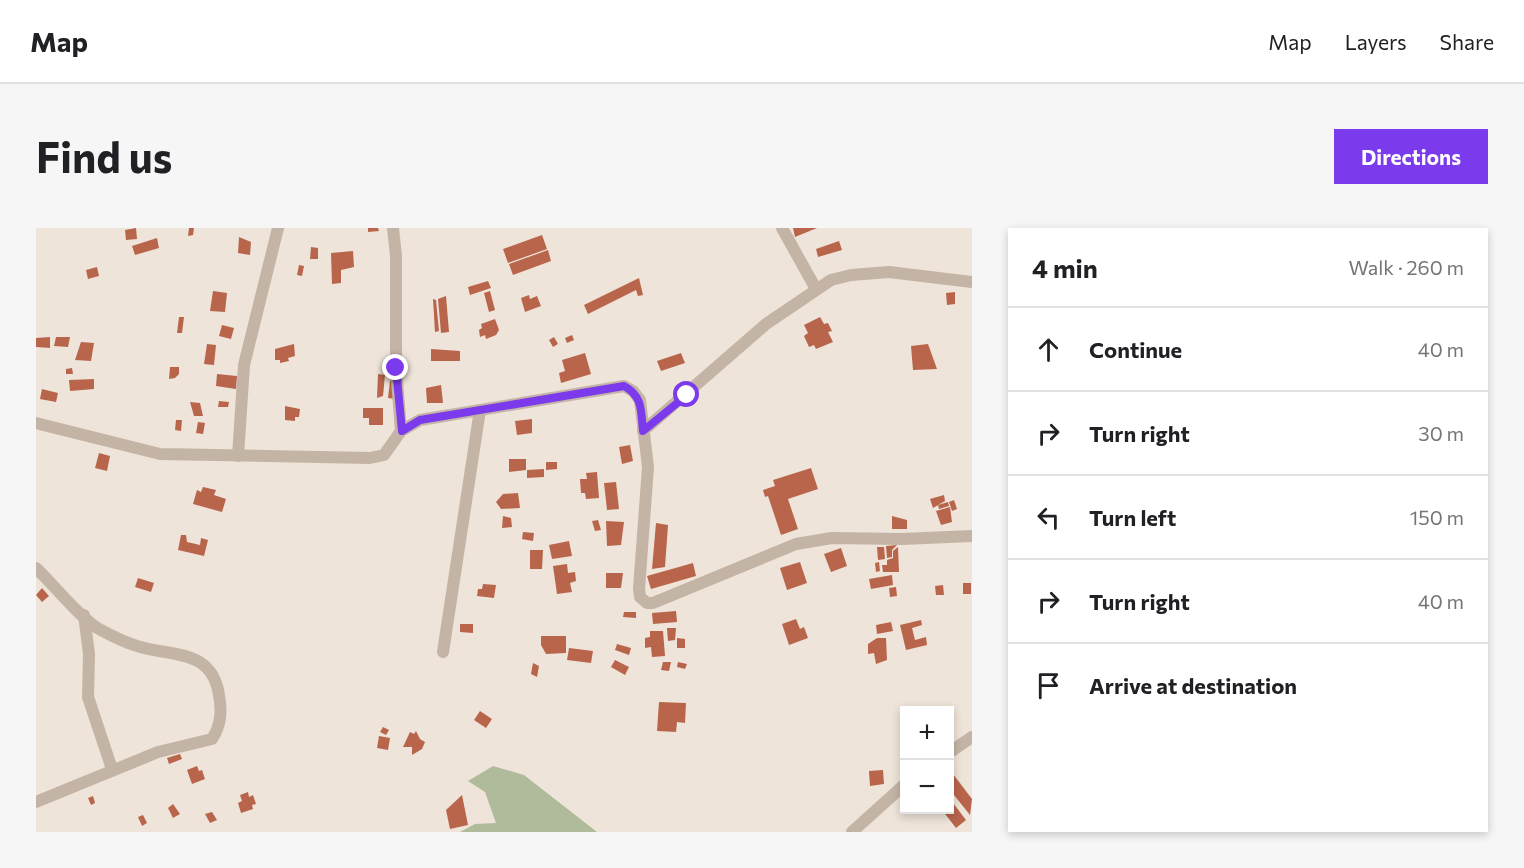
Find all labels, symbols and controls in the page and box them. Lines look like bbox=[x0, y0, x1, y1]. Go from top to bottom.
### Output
text: Map bbox=[30, 24, 88, 58]
text: Map bbox=[1268, 29, 1312, 54]
text: Layers bbox=[1345, 29, 1407, 54]
text: Share bbox=[1440, 29, 1494, 54]
button: Directions bbox=[1334, 129, 1488, 184]
text: Find us bbox=[36, 130, 172, 182]
text: 4 min bbox=[1032, 252, 1098, 283]
text: Walk · 260 m bbox=[1348, 255, 1464, 279]
icon: ahead bbox=[1032, 333, 1065, 366]
text: Continue bbox=[1089, 336, 1182, 363]
text: 40 m bbox=[1418, 337, 1464, 361]
route end bbox=[382, 354, 408, 380]
route start bbox=[673, 381, 699, 407]
icon: right bbox=[1032, 417, 1065, 450]
text: Turn right bbox=[1089, 420, 1190, 447]
text: 30 m bbox=[1418, 421, 1464, 445]
icon: left bbox=[1032, 501, 1065, 534]
text: Turn left bbox=[1089, 504, 1176, 531]
text: 150 m bbox=[1410, 505, 1464, 529]
icon: right bbox=[1032, 585, 1065, 618]
text: Turn right bbox=[1089, 588, 1190, 615]
text: 40 m bbox=[1418, 589, 1464, 613]
icon: arrive bbox=[1032, 669, 1065, 702]
text: Arrive at destination bbox=[1089, 672, 1297, 699]
map controls bbox=[900, 706, 954, 814]
button: + bbox=[900, 706, 954, 760]
button: − bbox=[900, 760, 954, 814]

